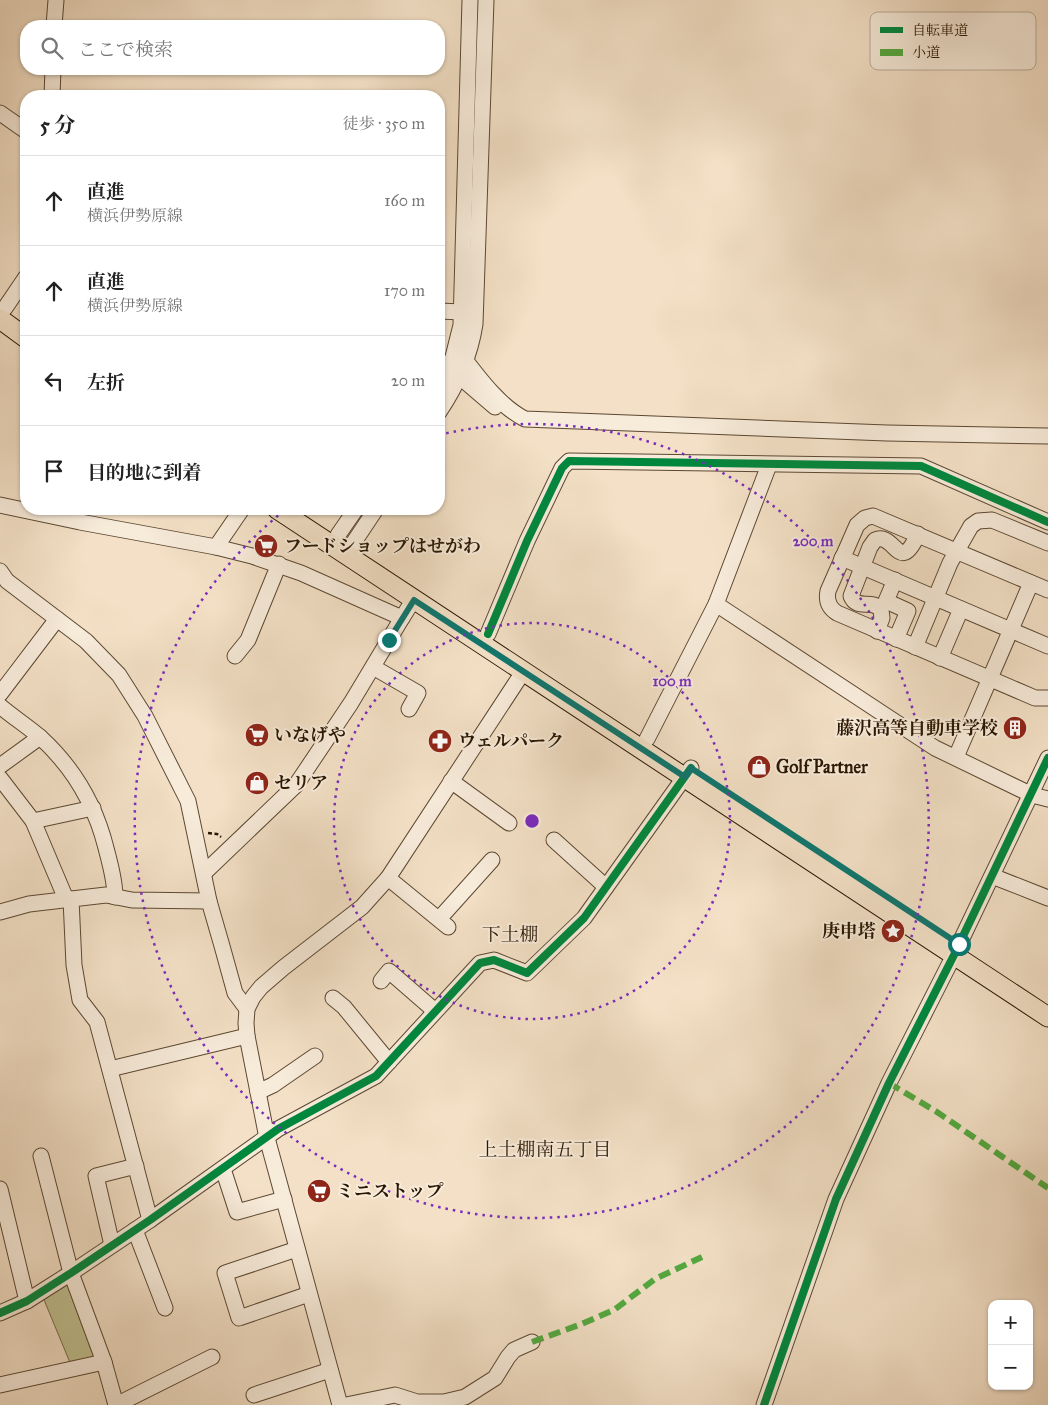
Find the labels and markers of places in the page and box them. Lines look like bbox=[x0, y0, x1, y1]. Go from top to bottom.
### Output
supermarket icon: フードショップはせがわ bbox=[253, 533, 279, 559]
place label: フードショップはせがわ bbox=[284, 535, 481, 557]
building icon: 藤沢高等自動車学校 bbox=[1002, 715, 1028, 741]
place label: 藤沢高等自動車学校 bbox=[836, 717, 998, 739]
supermarket icon: いなげや bbox=[244, 722, 270, 748]
place label: いなげや bbox=[274, 724, 346, 746]
pharmacy icon: ウェルパーク bbox=[427, 728, 453, 754]
place label: ウェルパーク bbox=[458, 730, 564, 752]
shop icon: Golf Partner bbox=[746, 754, 772, 780]
place label: Golf Partner bbox=[776, 756, 869, 778]
shop icon: セリア bbox=[244, 770, 270, 796]
place label: セリア bbox=[274, 772, 328, 794]
centre of rings bbox=[523, 812, 541, 830]
place icon: 庚申塔 bbox=[880, 918, 906, 944]
place label: 庚申塔 bbox=[822, 920, 876, 942]
supermarket icon: ミニストップ bbox=[306, 1178, 332, 1204]
place label: ミニストップ bbox=[336, 1180, 443, 1202]

